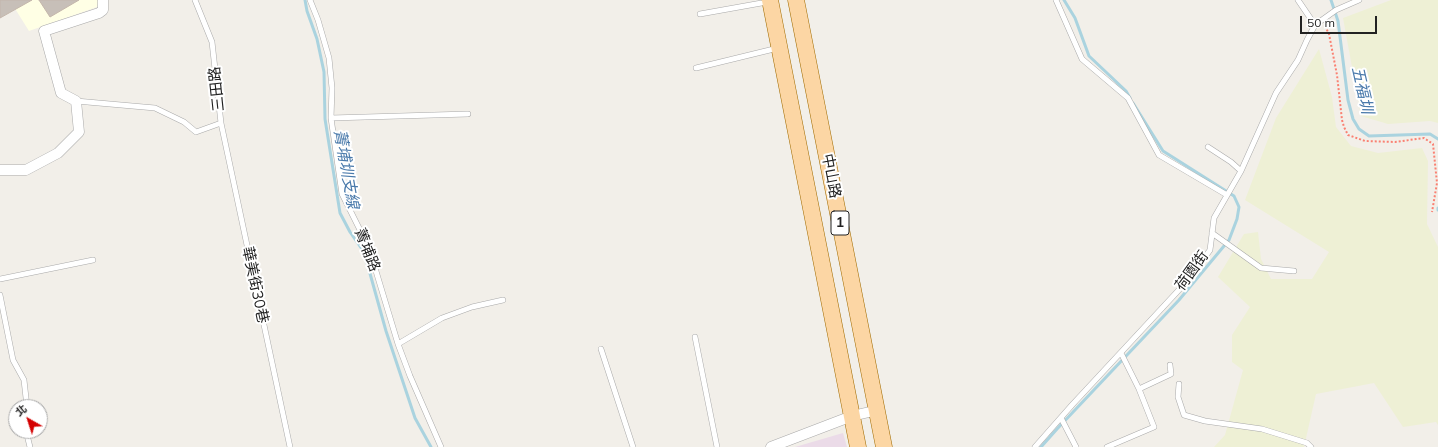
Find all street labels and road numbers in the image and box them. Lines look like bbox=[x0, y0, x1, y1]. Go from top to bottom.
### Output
street label: 三田路 bbox=[206, 66, 228, 112]
street label: 中山路 bbox=[818, 152, 844, 200]
road number: 1 bbox=[831, 211, 849, 235]
street label: 菁埔路 bbox=[350, 226, 384, 274]
street label: 華美街30巷 bbox=[238, 245, 272, 325]
street label: 荷園街 bbox=[1171, 248, 1213, 294]

